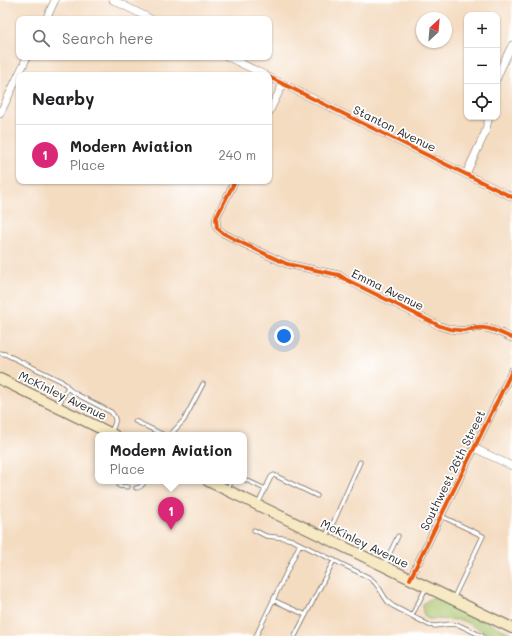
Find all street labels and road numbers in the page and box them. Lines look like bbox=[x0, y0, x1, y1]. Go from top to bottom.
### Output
street label: Stanton Avenue bbox=[351, 101, 439, 155]
street label: Emma Avenue bbox=[349, 265, 427, 313]
street label: McKinley Avenue bbox=[16, 367, 110, 423]
street label: Southwest 26th Street bbox=[416, 407, 488, 533]
street label: McKinley Avenue bbox=[318, 515, 412, 571]

